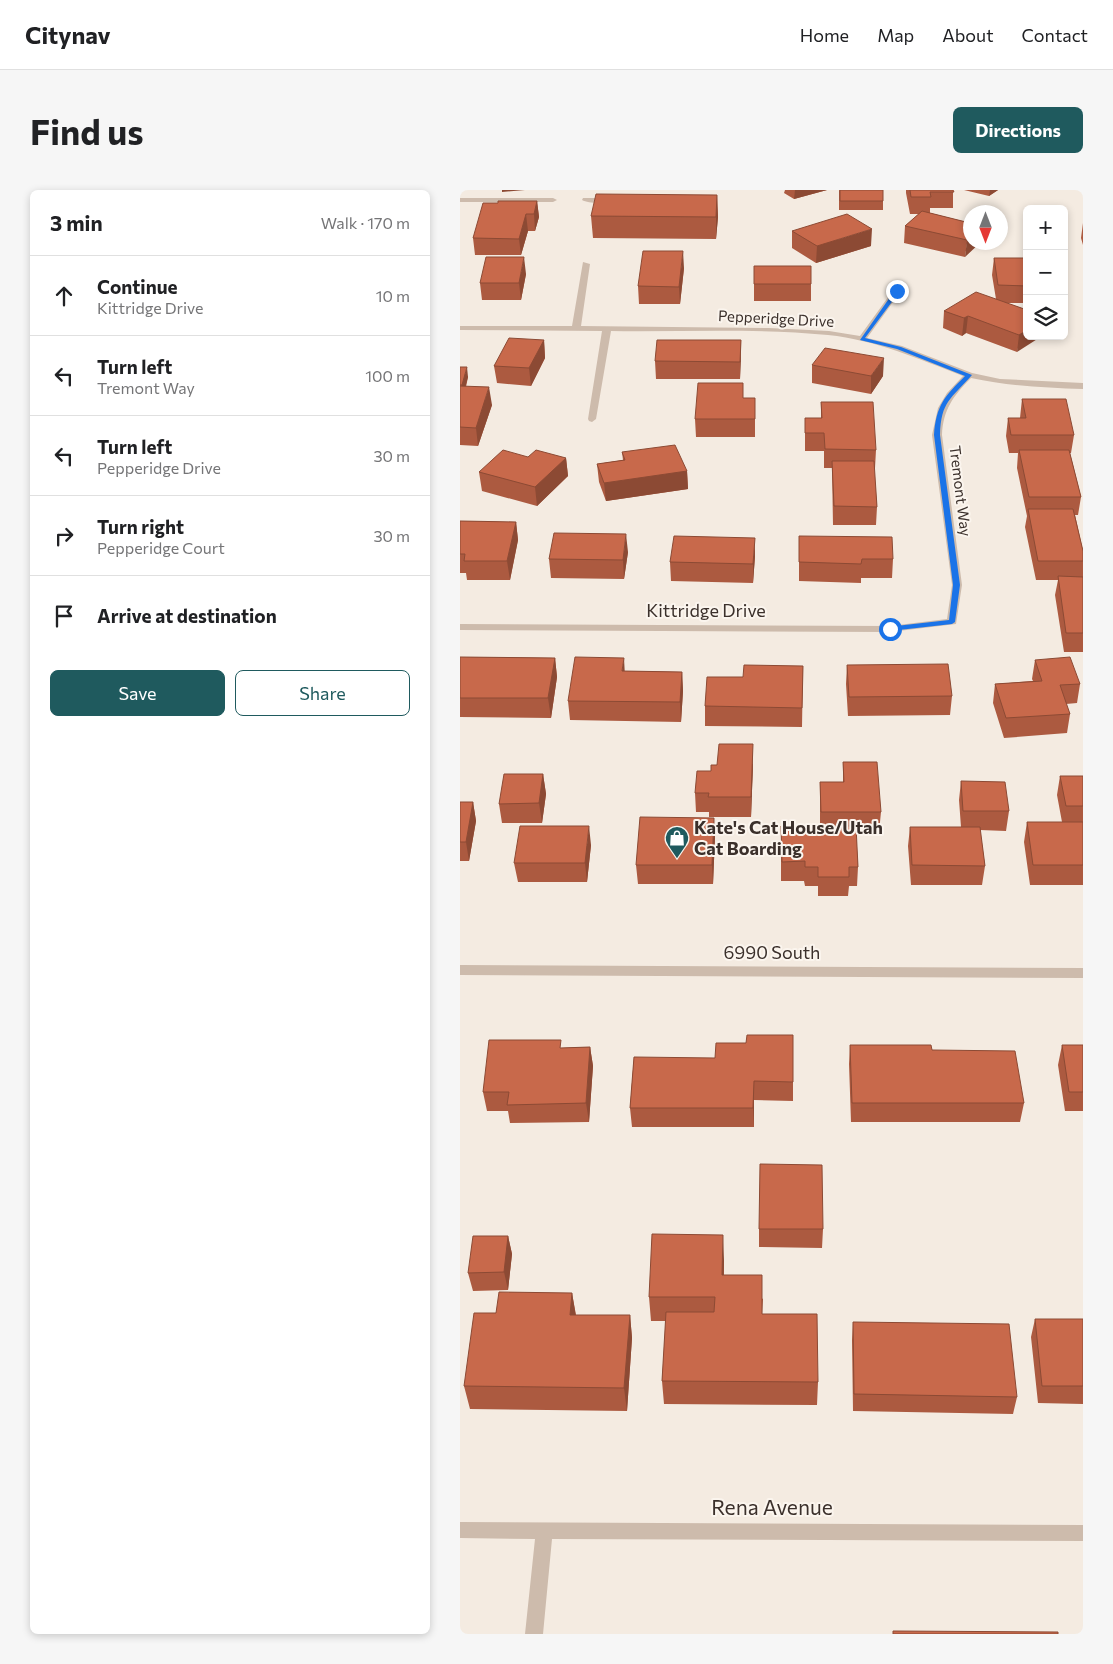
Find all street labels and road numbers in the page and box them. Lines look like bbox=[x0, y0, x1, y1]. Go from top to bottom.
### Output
street label: Pepperidge Drive bbox=[718, 306, 835, 330]
street label: Tremont Way bbox=[946, 444, 976, 538]
street label: Kittridge Drive bbox=[646, 599, 766, 621]
street label: 6990 South bbox=[724, 941, 820, 963]
street label: Rena Avenue bbox=[711, 1494, 833, 1519]

